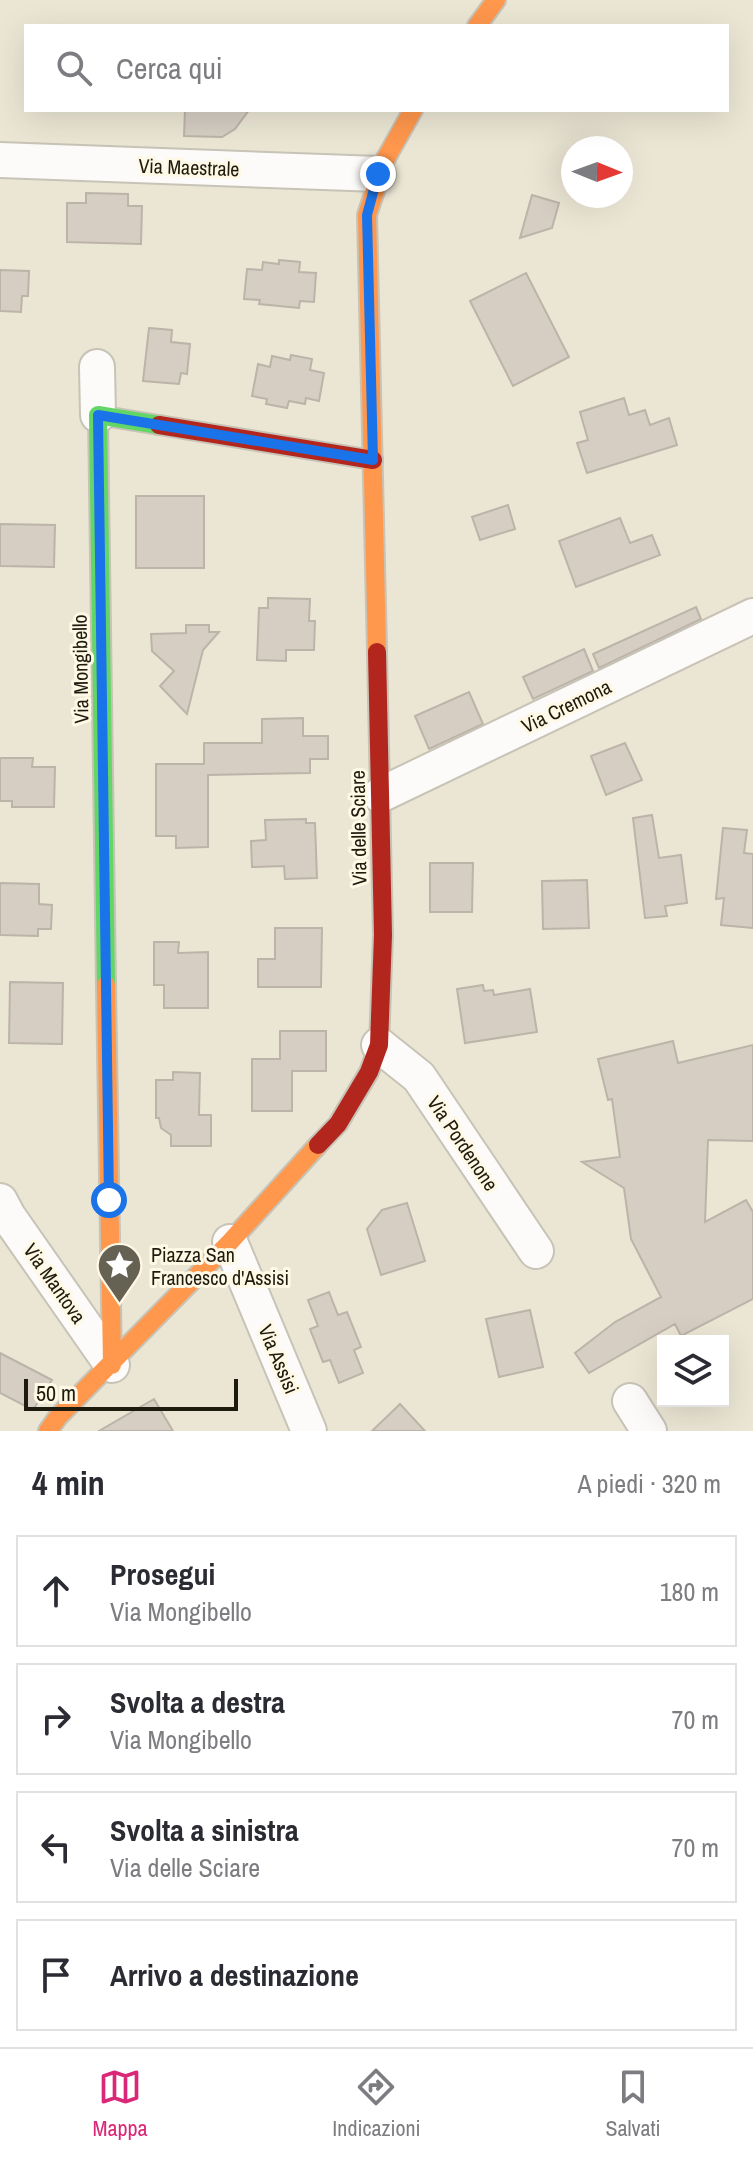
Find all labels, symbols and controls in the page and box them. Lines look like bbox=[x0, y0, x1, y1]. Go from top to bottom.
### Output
search box bbox=[24, 24, 729, 112]
icon: search bbox=[52, 46, 96, 90]
text: Cerca qui bbox=[116, 48, 223, 88]
north arrow bbox=[561, 136, 633, 208]
street label: Via Maestrale bbox=[138, 152, 240, 182]
route end bbox=[360, 156, 396, 192]
street label: Via Mongibello bbox=[66, 614, 94, 724]
street label: Via Cremona bbox=[517, 673, 615, 739]
street label: Via delle Sciare bbox=[343, 770, 373, 886]
street label: Via Pordenone bbox=[421, 1090, 505, 1196]
route start bbox=[91, 1182, 127, 1218]
street label: Via Mantova bbox=[18, 1238, 92, 1328]
place icon: Piazza San Francesco d'Assisi bbox=[96, 1241, 144, 1304]
place label: Piazza San Francesco d'Assisi bbox=[151, 1241, 289, 1291]
street label: Via Assisi bbox=[252, 1320, 306, 1398]
map controls bbox=[657, 1335, 729, 1407]
button: layers bbox=[657, 1335, 729, 1407]
scale bar bbox=[24, 1375, 238, 1411]
text: 50 m bbox=[36, 1378, 76, 1408]
text: 4 min bbox=[32, 1460, 105, 1506]
text: A piedi · 320 m bbox=[578, 1466, 721, 1501]
text: Prosegui bbox=[110, 1554, 215, 1594]
icon: ahead bbox=[34, 1569, 78, 1613]
text: 180 m bbox=[660, 1574, 719, 1609]
text: Via Mongibello bbox=[110, 1594, 252, 1629]
text: Svolta a destra bbox=[110, 1682, 285, 1722]
icon: right bbox=[34, 1697, 78, 1741]
text: 70 m bbox=[672, 1702, 719, 1737]
text: Via Mongibello bbox=[110, 1722, 252, 1757]
text: Svolta a sinistra bbox=[110, 1810, 299, 1850]
icon: left bbox=[34, 1825, 78, 1869]
text: 70 m bbox=[672, 1830, 719, 1865]
text: Via delle Sciare bbox=[110, 1850, 260, 1885]
icon: arrive bbox=[34, 1953, 78, 1997]
text: Arrivo a destinazione bbox=[110, 1955, 359, 1995]
tab: Mappa bbox=[92, 2065, 148, 2143]
tab: Indicazioni bbox=[332, 2065, 421, 2143]
tab: Salvati bbox=[605, 2065, 661, 2143]

